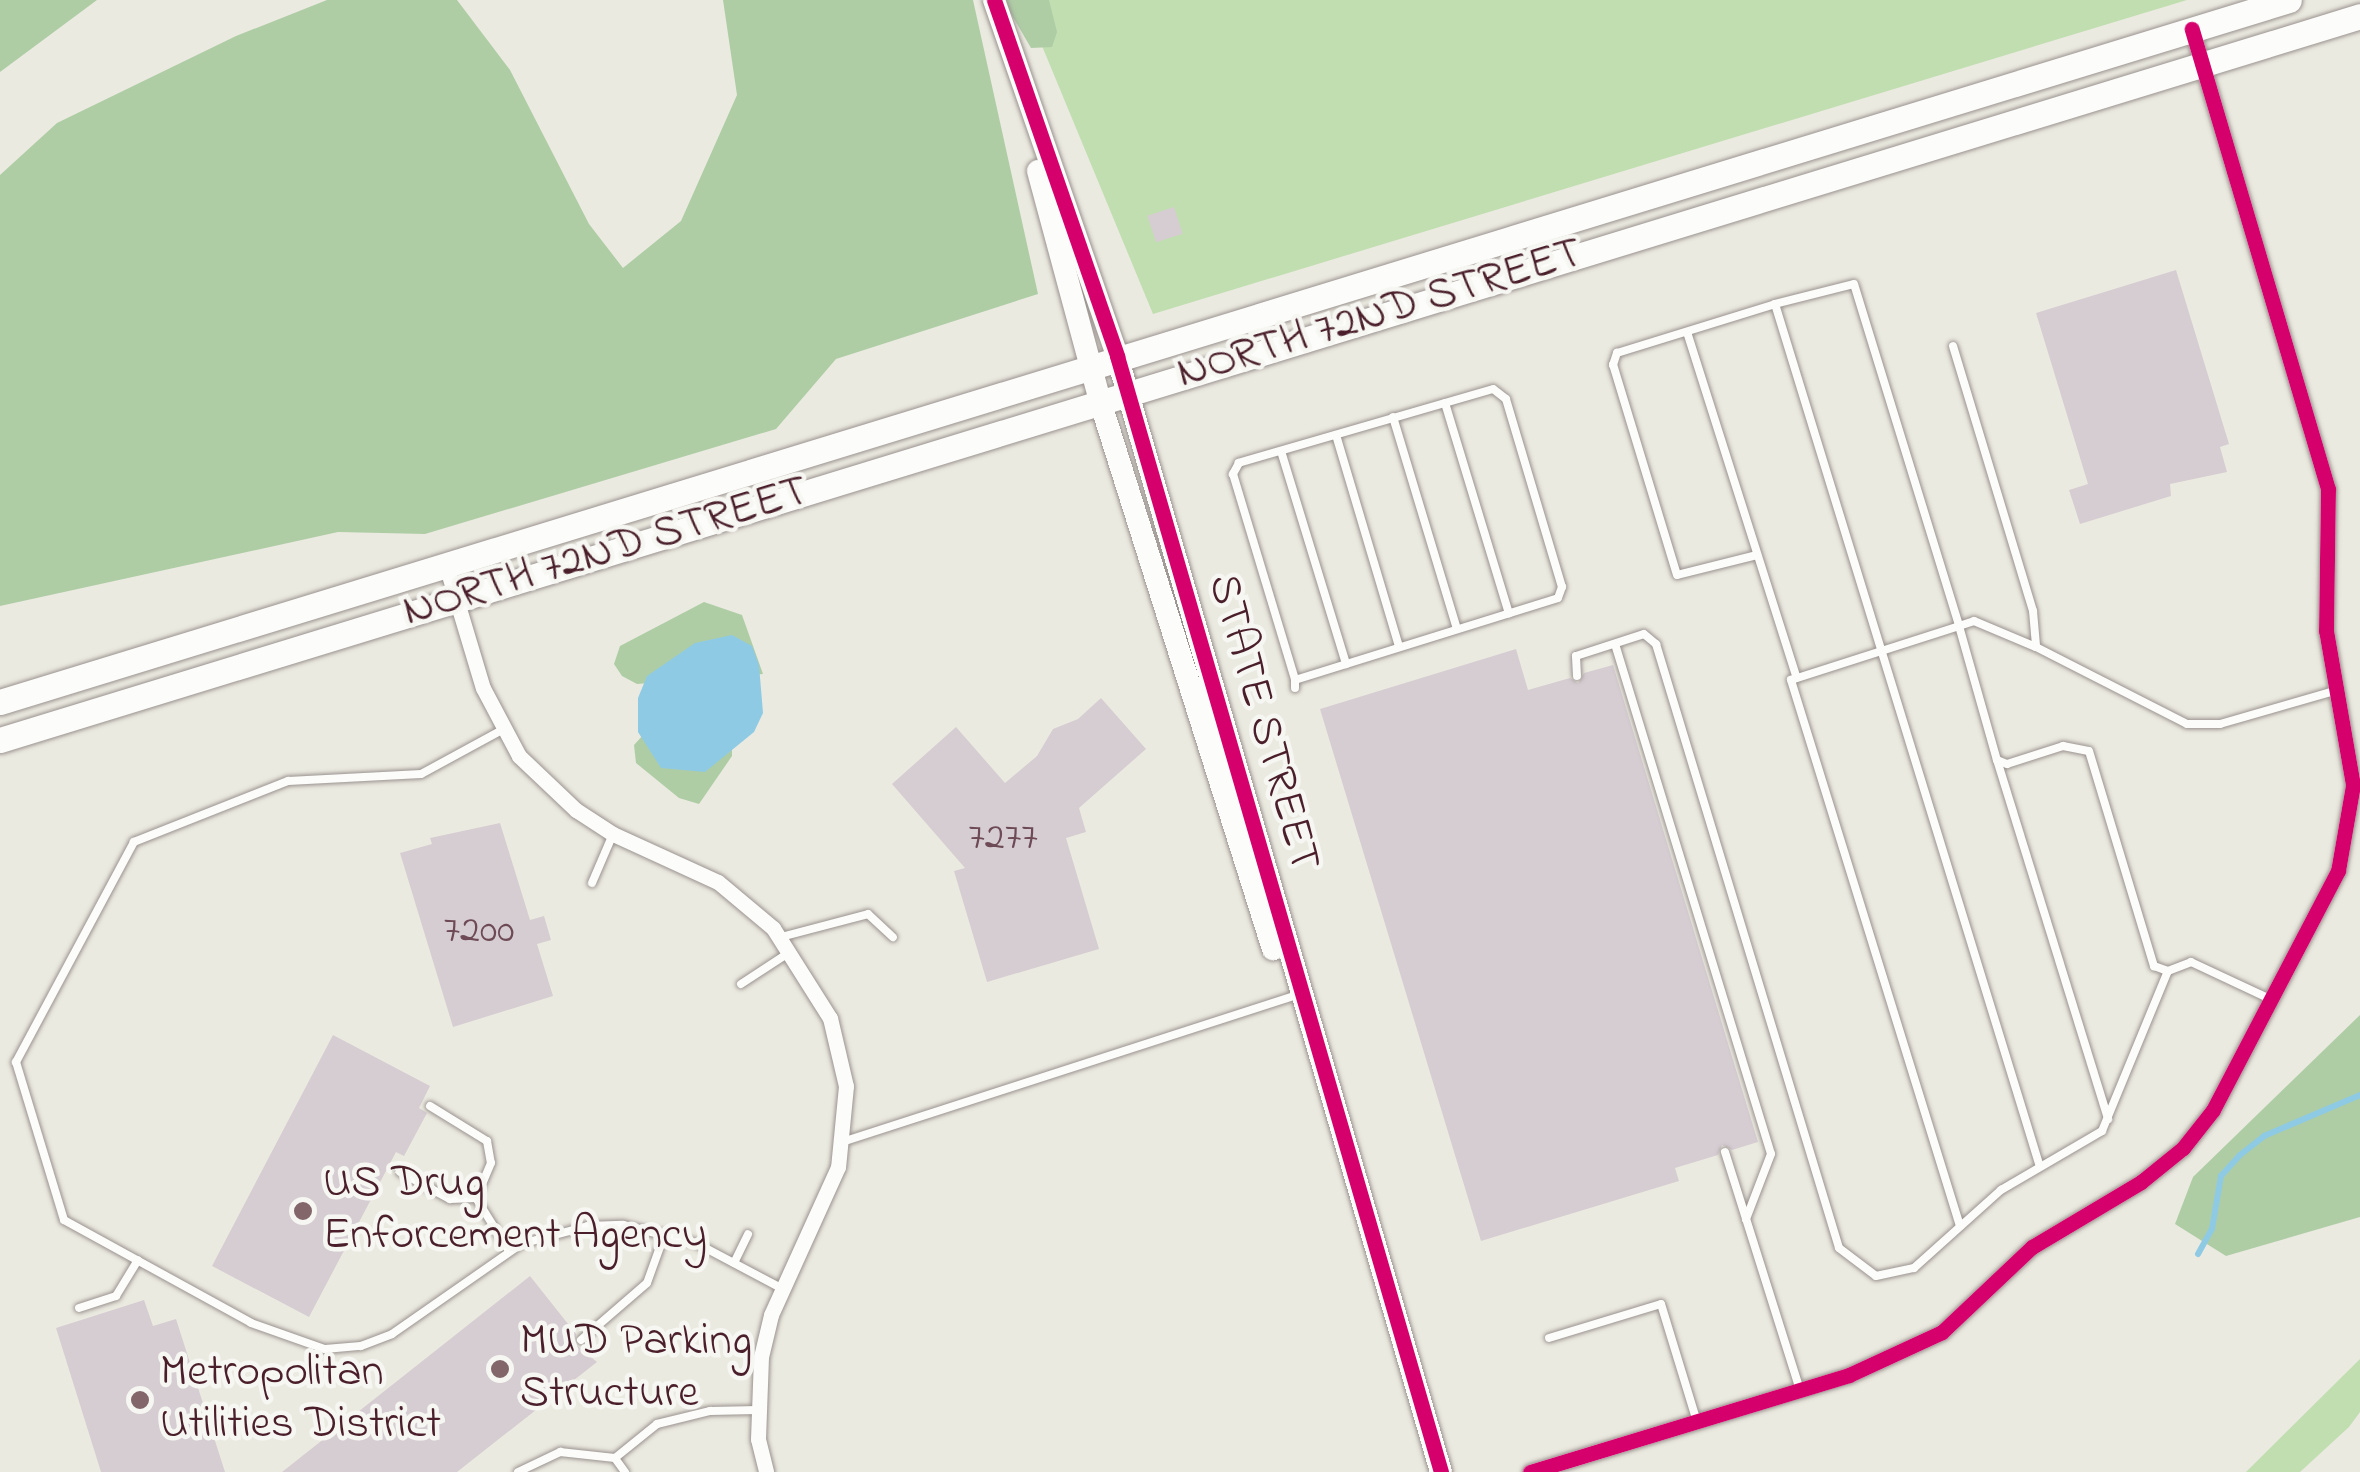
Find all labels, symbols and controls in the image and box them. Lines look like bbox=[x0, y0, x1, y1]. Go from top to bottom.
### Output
street label: NORTH 72ND STREET bbox=[1171, 228, 1589, 402]
street label: NORTH 72ND STREET bbox=[397, 466, 815, 640]
street label: STATE STREET bbox=[1194, 568, 1330, 878]
house number: 7277 bbox=[968, 815, 1038, 863]
house number: 7200 bbox=[444, 908, 514, 956]
place label: US Drug Enforcement Agency bbox=[323, 1158, 707, 1264]
marker: US Drug Enforcement Agency bbox=[292, 1200, 314, 1222]
place label: MUD Parking Structure bbox=[520, 1316, 752, 1422]
place label: Metropolitan Utilities District bbox=[160, 1347, 441, 1453]
marker: MUD Parking Structure bbox=[489, 1358, 511, 1380]
marker: Metropolitan Utilities District bbox=[129, 1389, 151, 1411]

